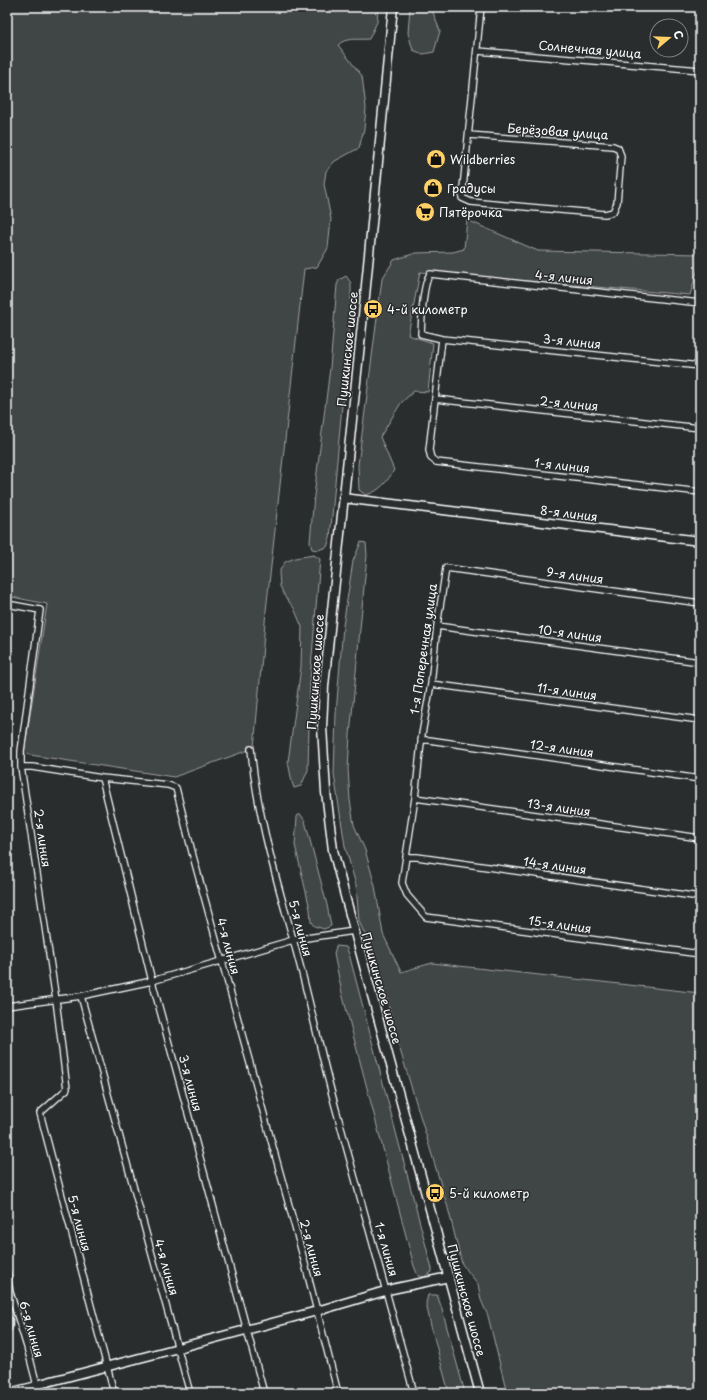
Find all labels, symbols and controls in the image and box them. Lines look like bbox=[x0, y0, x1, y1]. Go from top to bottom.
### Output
north arrow bbox=[649, 18, 689, 58]
text: С bbox=[670, 28, 688, 41]
street label: Солнечная улица bbox=[538, 36, 643, 63]
street label: Берёзовая улица bbox=[507, 119, 609, 144]
shop icon: Wildberries bbox=[425, 148, 447, 170]
place label: Wildberries bbox=[450, 150, 516, 168]
shop icon: Градусы bbox=[422, 177, 444, 199]
place label: Градусы bbox=[447, 179, 496, 197]
supermarket icon: Пятёрочка bbox=[414, 201, 436, 223]
place label: Пятёрочка bbox=[439, 203, 503, 221]
street label: 4-я линия bbox=[534, 265, 594, 289]
street label: Пушкинское шоссе bbox=[332, 291, 362, 407]
bus stop icon: 4-й километр bbox=[362, 298, 384, 320]
place label: 4-й километр bbox=[387, 300, 468, 318]
street label: 3-я линия bbox=[542, 329, 602, 353]
street label: 2-я линия bbox=[539, 391, 599, 415]
street label: 1-я линия bbox=[533, 453, 591, 477]
street label: 8-я линия bbox=[539, 501, 599, 525]
street label: 9-я линия bbox=[545, 562, 605, 588]
street label: 1-я Поперечная улица bbox=[405, 582, 441, 716]
street label: Пушкинское шоссе bbox=[302, 614, 328, 730]
street label: 10-я линия bbox=[537, 620, 603, 646]
street label: 11-я линия bbox=[536, 678, 598, 704]
street label: 12-я линия bbox=[529, 735, 595, 761]
street label: 13-я линия bbox=[526, 794, 592, 820]
street label: 2-я линия bbox=[30, 808, 56, 868]
street label: 14-я линия bbox=[522, 852, 588, 878]
street label: 5-я линия bbox=[285, 898, 317, 958]
street label: 15-я линия bbox=[527, 911, 593, 937]
street label: 4-я линия bbox=[213, 916, 245, 976]
street label: Пушкинское шоссе bbox=[357, 930, 407, 1046]
street label: 3-я линия bbox=[175, 1053, 207, 1113]
bus stop icon: 5-й километр bbox=[424, 1182, 446, 1204]
place label: 5-й километр bbox=[449, 1184, 529, 1202]
street label: 5-я линия bbox=[64, 1193, 96, 1253]
street label: 2-я линия bbox=[296, 1217, 328, 1279]
street label: 1-я линия bbox=[371, 1220, 403, 1278]
street label: 4-я линия bbox=[150, 1237, 184, 1297]
street label: Пушкинское шоссе bbox=[443, 1242, 491, 1358]
street label: 6-я линия bbox=[15, 1298, 49, 1360]

